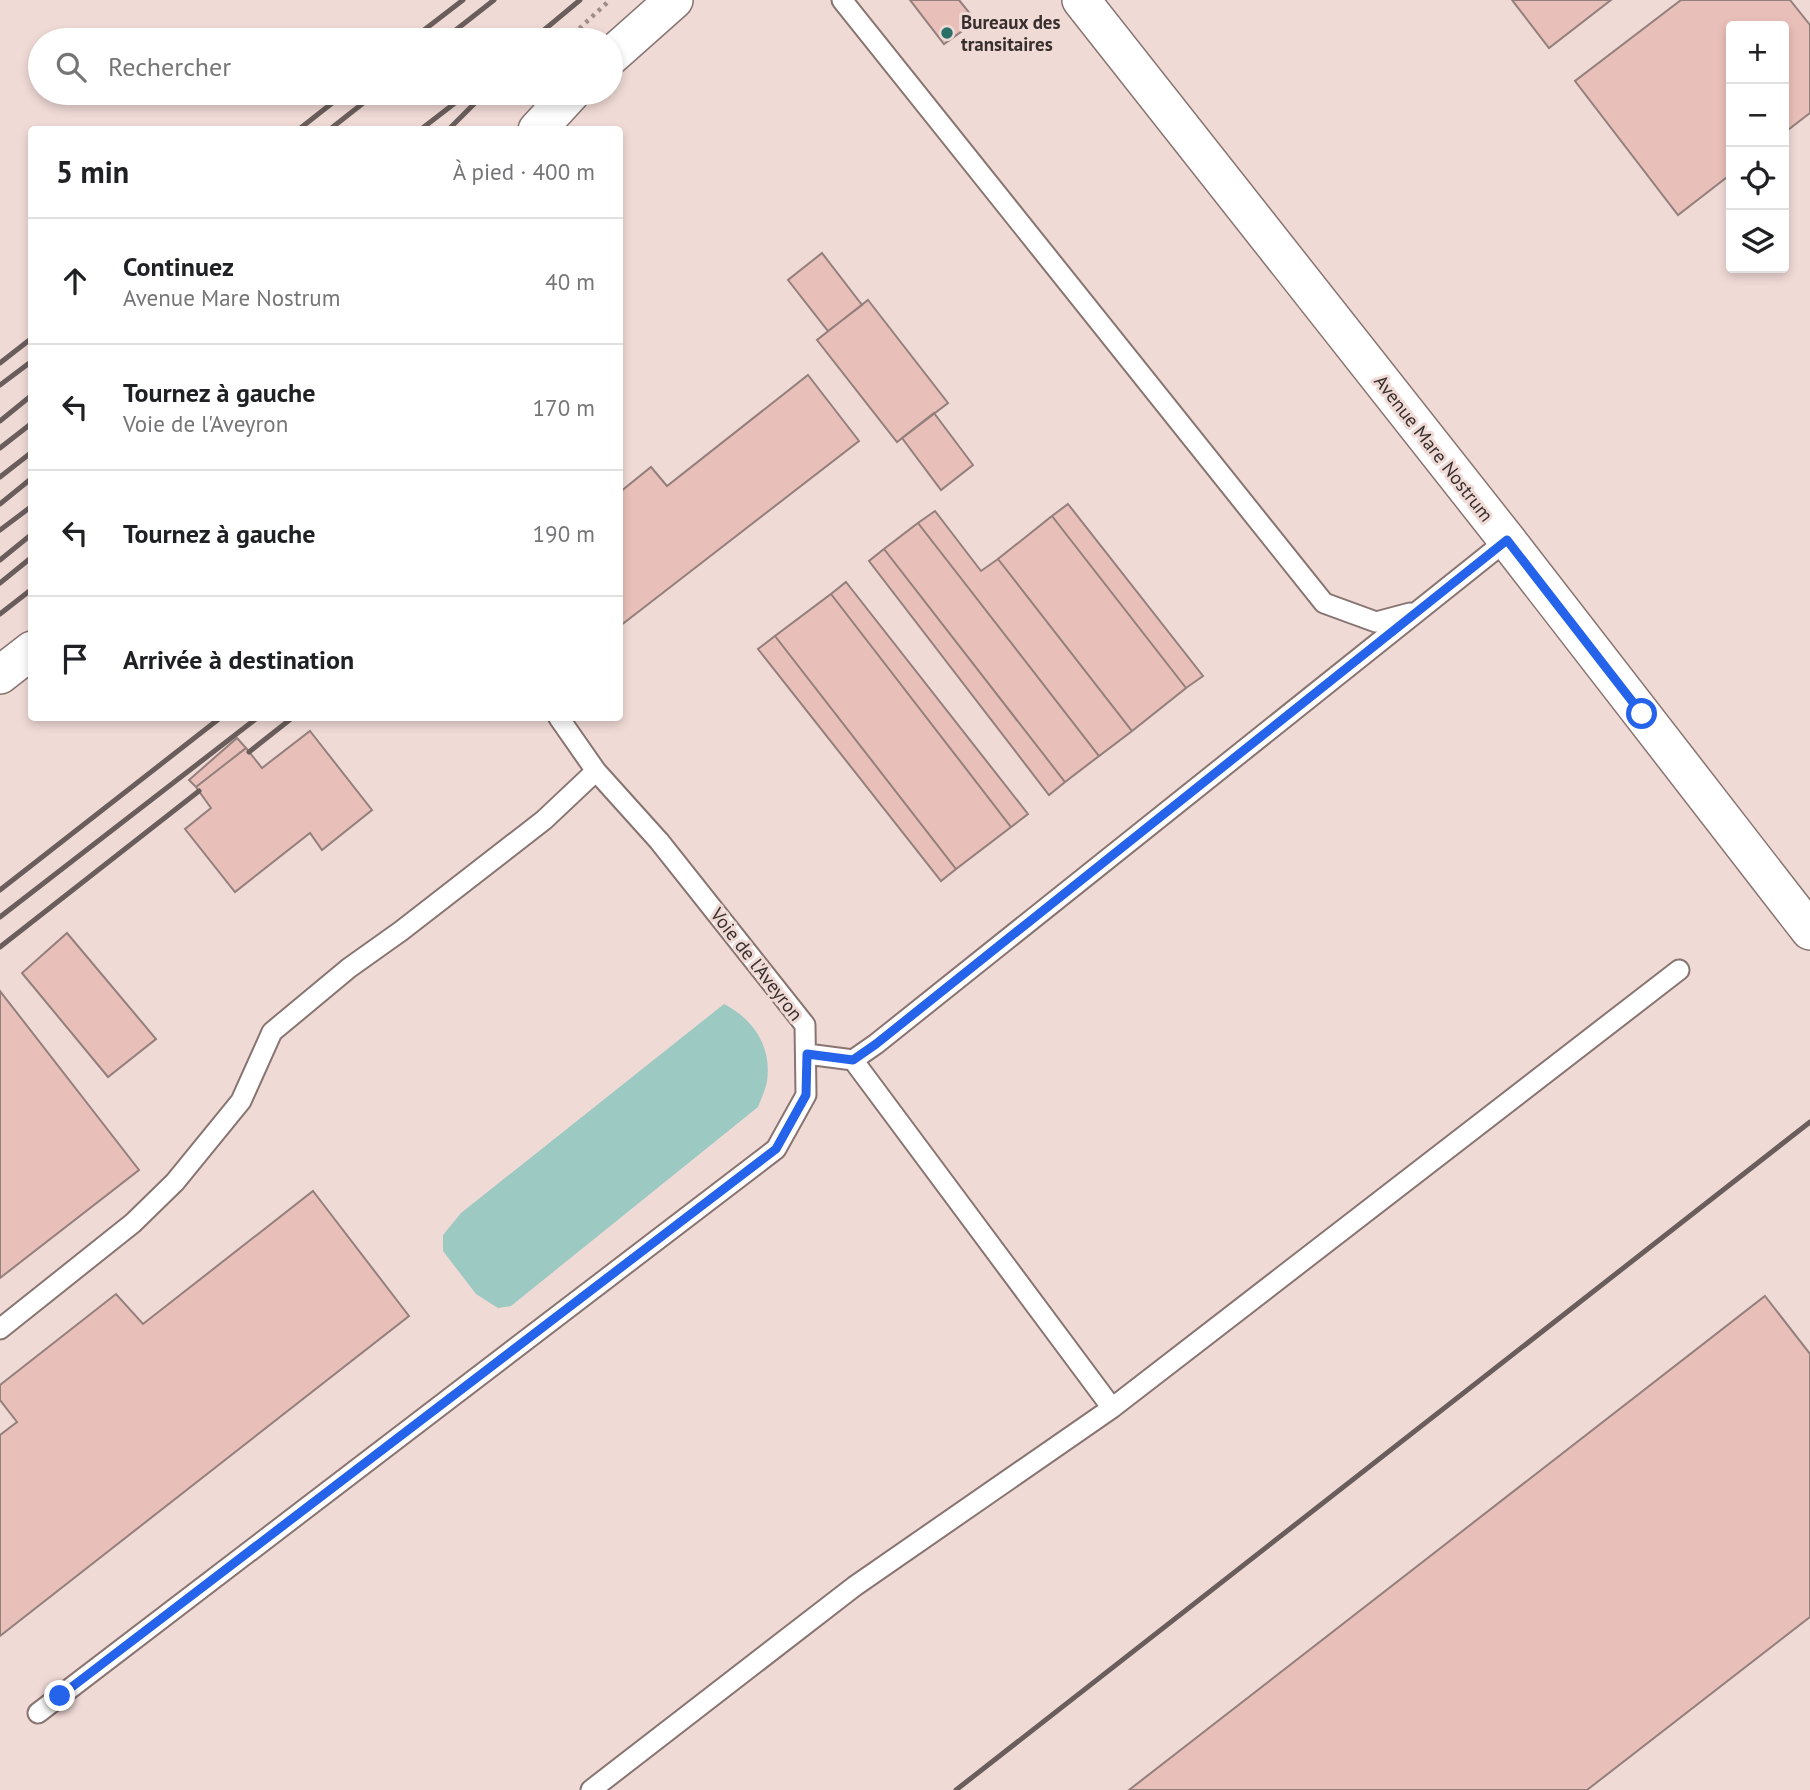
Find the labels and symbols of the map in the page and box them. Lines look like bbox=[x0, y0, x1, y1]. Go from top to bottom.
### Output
place label: Bureaux des transitaires bbox=[961, 10, 1061, 56]
marker: Bureaux des transitaires bbox=[939, 25, 955, 41]
street label: Avenue Mare Nostrum bbox=[1369, 370, 1499, 526]
route start bbox=[1626, 698, 1657, 729]
street label: Voie de l'Aveyron bbox=[705, 902, 808, 1025]
route end bbox=[44, 1680, 75, 1711]

